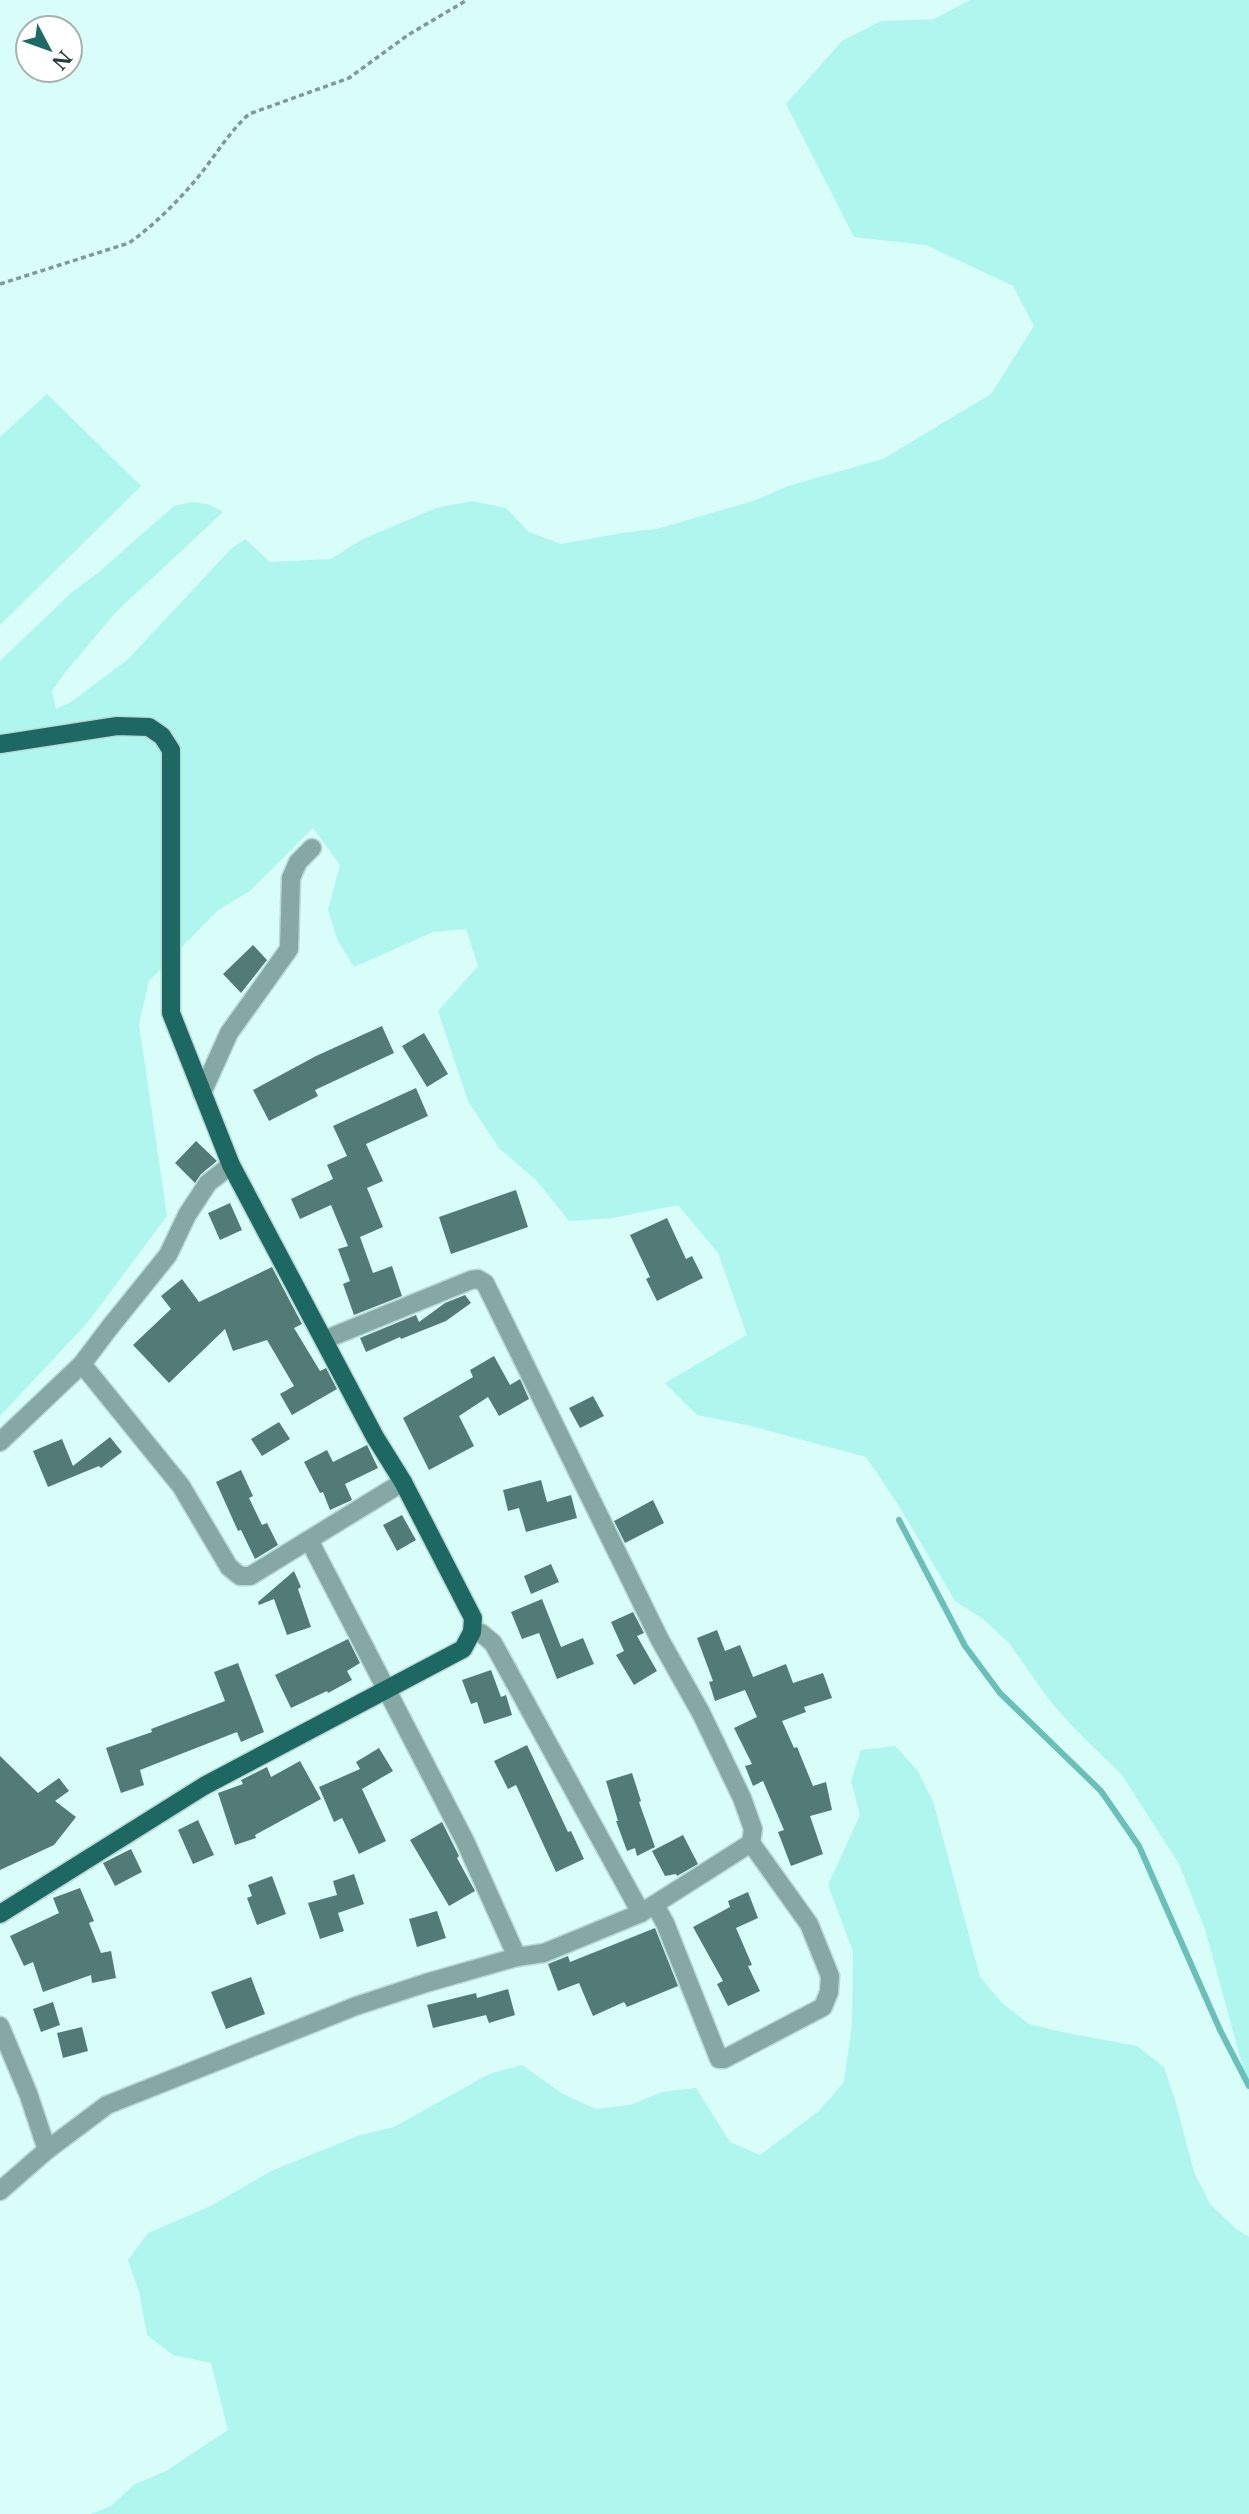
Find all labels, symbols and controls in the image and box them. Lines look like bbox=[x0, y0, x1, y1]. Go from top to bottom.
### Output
north arrow bbox=[14, 14, 84, 84]
text: N bbox=[47, 46, 76, 74]

